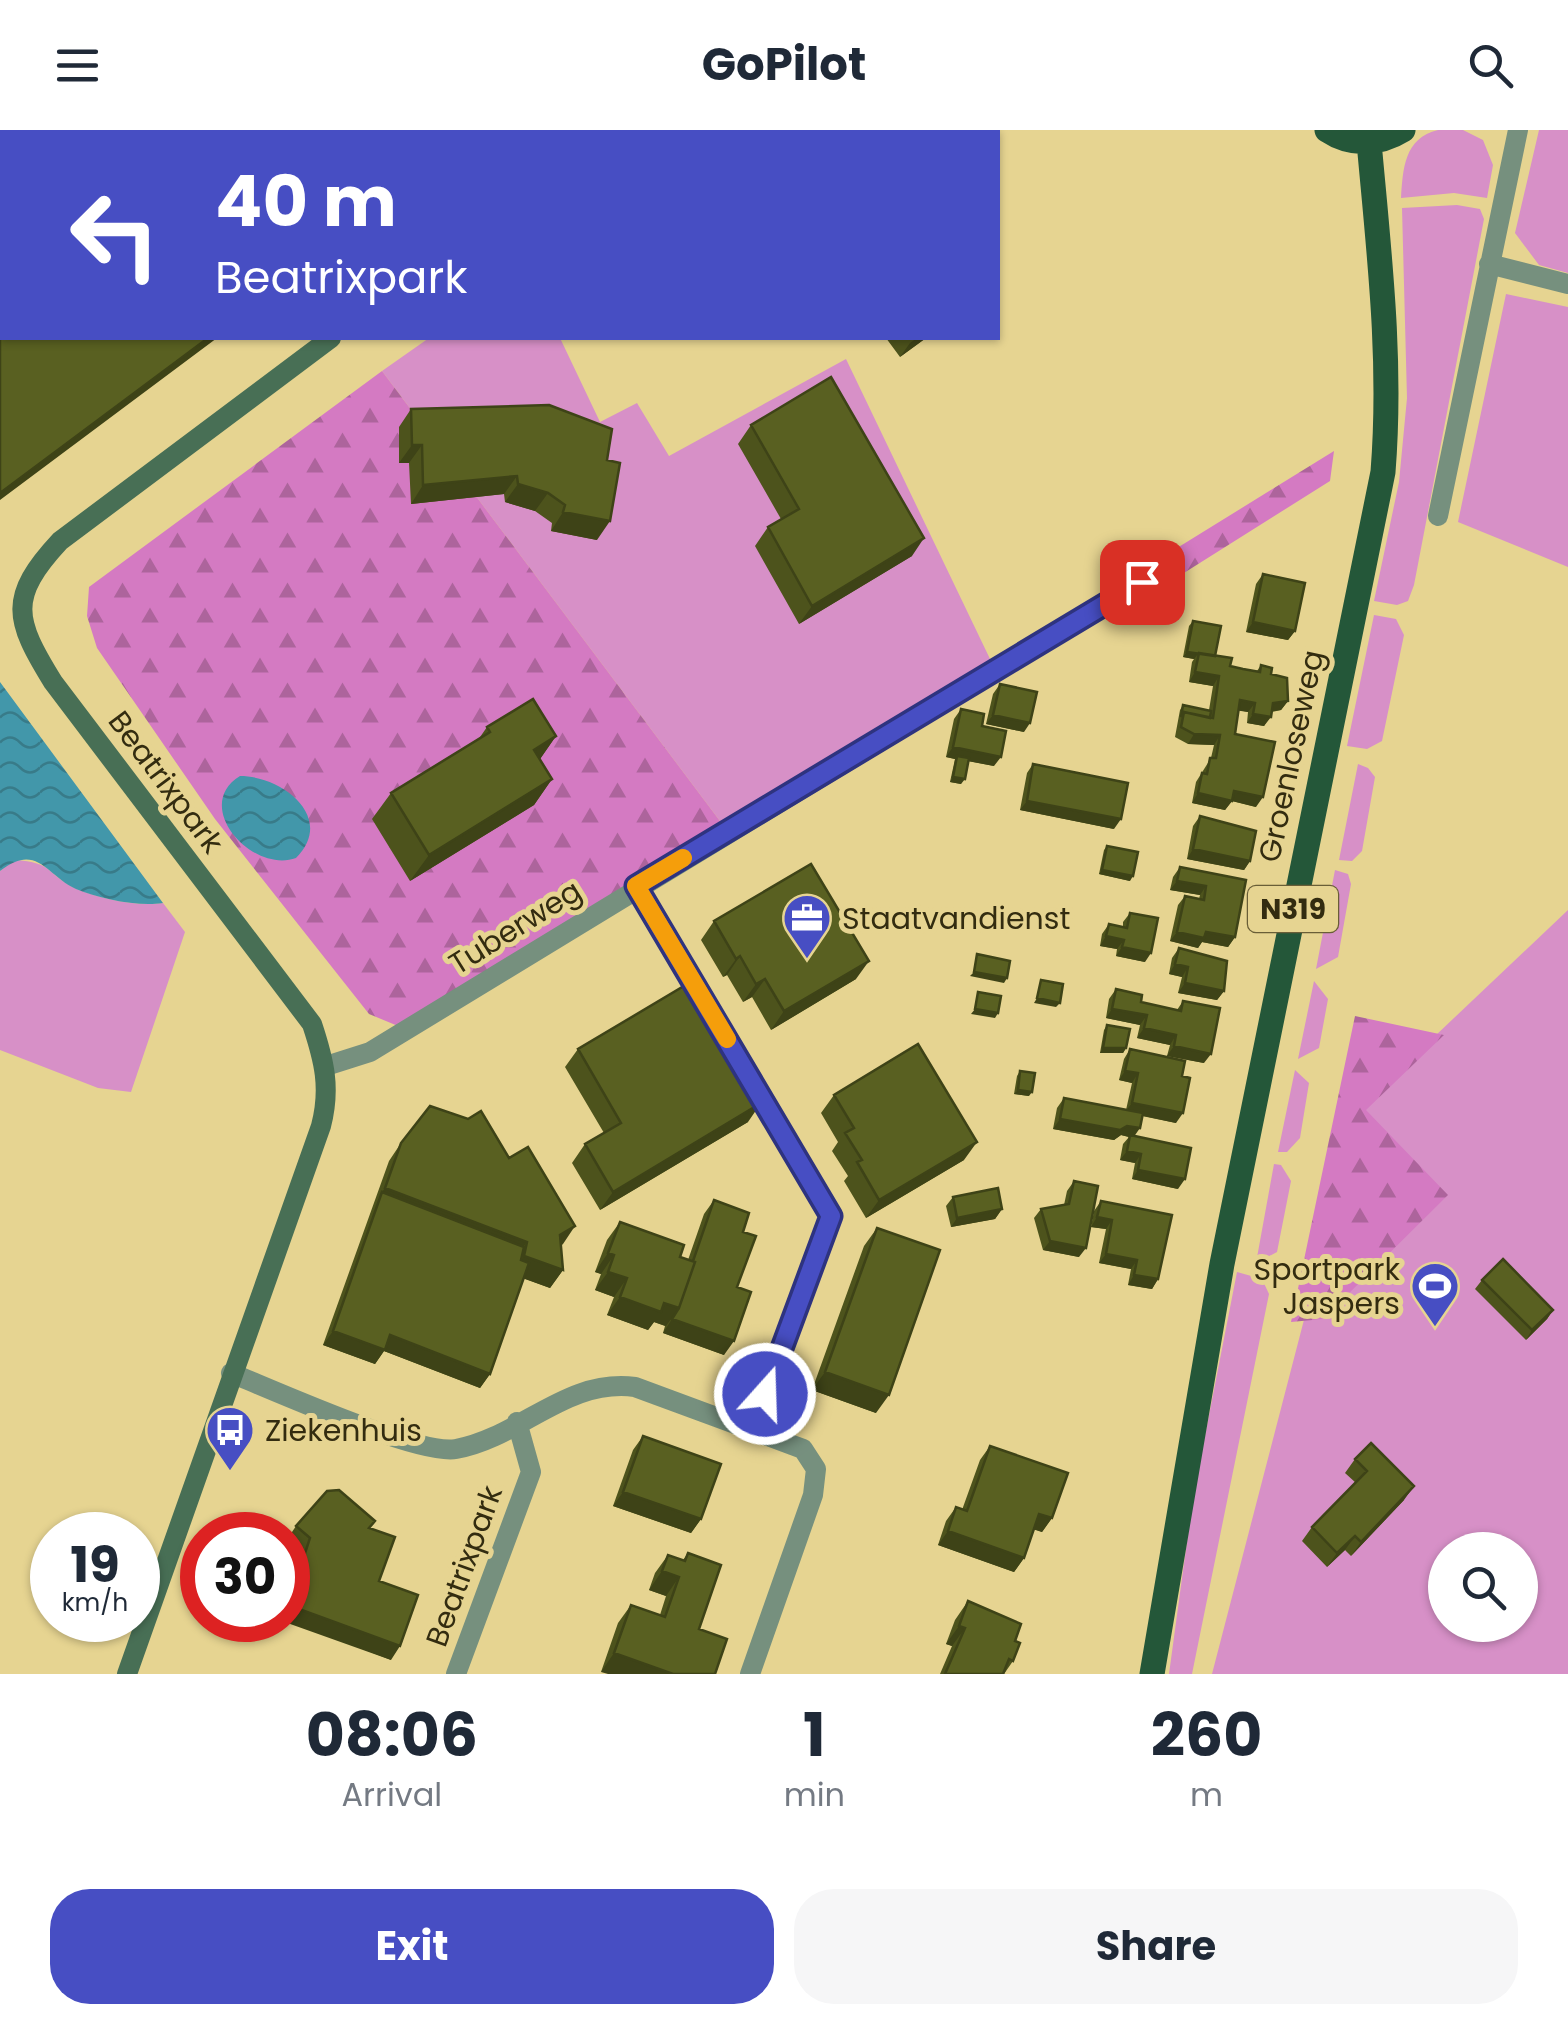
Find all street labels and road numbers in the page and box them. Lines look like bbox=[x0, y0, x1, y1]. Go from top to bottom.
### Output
street label: Groenloseweg bbox=[1248, 646, 1334, 866]
street label: Beatrixpark bbox=[98, 702, 234, 863]
street label: Tuberweg bbox=[440, 869, 590, 985]
road number: N319 bbox=[1248, 886, 1338, 932]
street label: Beatrixpark bbox=[415, 1479, 513, 1652]

